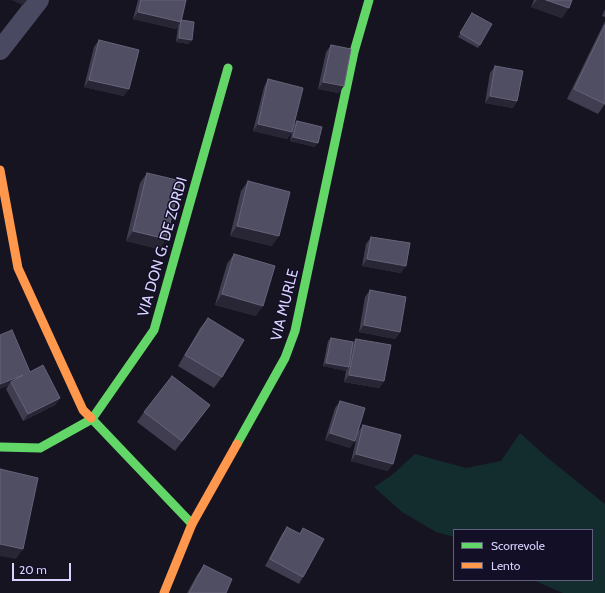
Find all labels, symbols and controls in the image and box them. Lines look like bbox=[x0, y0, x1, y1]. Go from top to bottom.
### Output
street label: VIA DON G. DE ZORDI bbox=[134, 175, 192, 319]
street label: VIA MURLE bbox=[267, 267, 303, 343]
legend bbox=[453, 529, 593, 581]
text: Scorrevole bbox=[491, 538, 545, 553]
scale bar bbox=[14, 555, 73, 581]
text: Lento bbox=[491, 558, 520, 573]
text: 20 m bbox=[19, 562, 47, 577]

